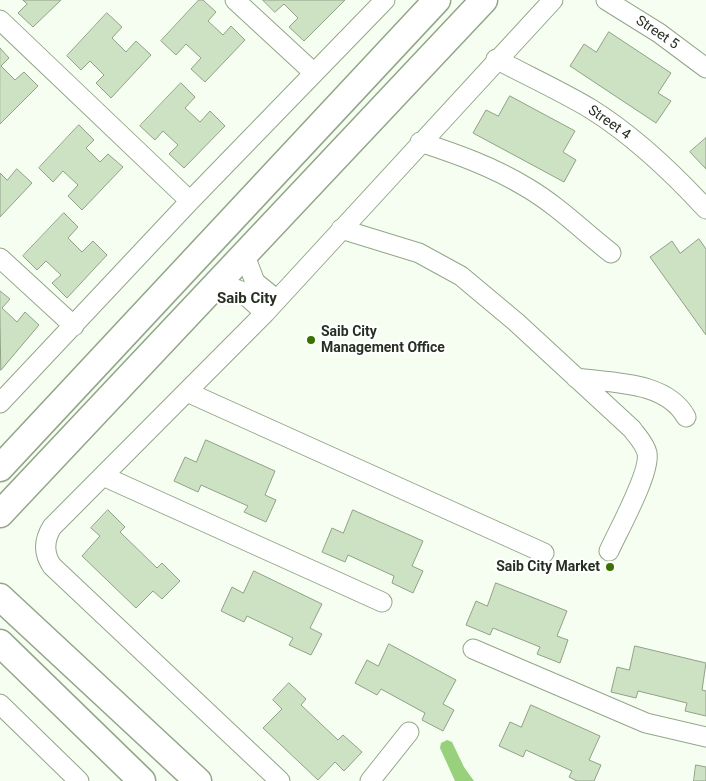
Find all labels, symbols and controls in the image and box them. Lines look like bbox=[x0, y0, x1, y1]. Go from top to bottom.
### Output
street label: Street 5 bbox=[632, 13, 682, 53]
street label: Street 4 bbox=[584, 102, 634, 144]
district label: Saib City bbox=[217, 290, 277, 308]
place label: Saib City Management Office bbox=[321, 324, 445, 357]
marker: Saib City Management Office bbox=[305, 334, 317, 346]
place label: Saib City Market bbox=[496, 559, 600, 575]
marker: Saib City Market bbox=[604, 561, 616, 573]

